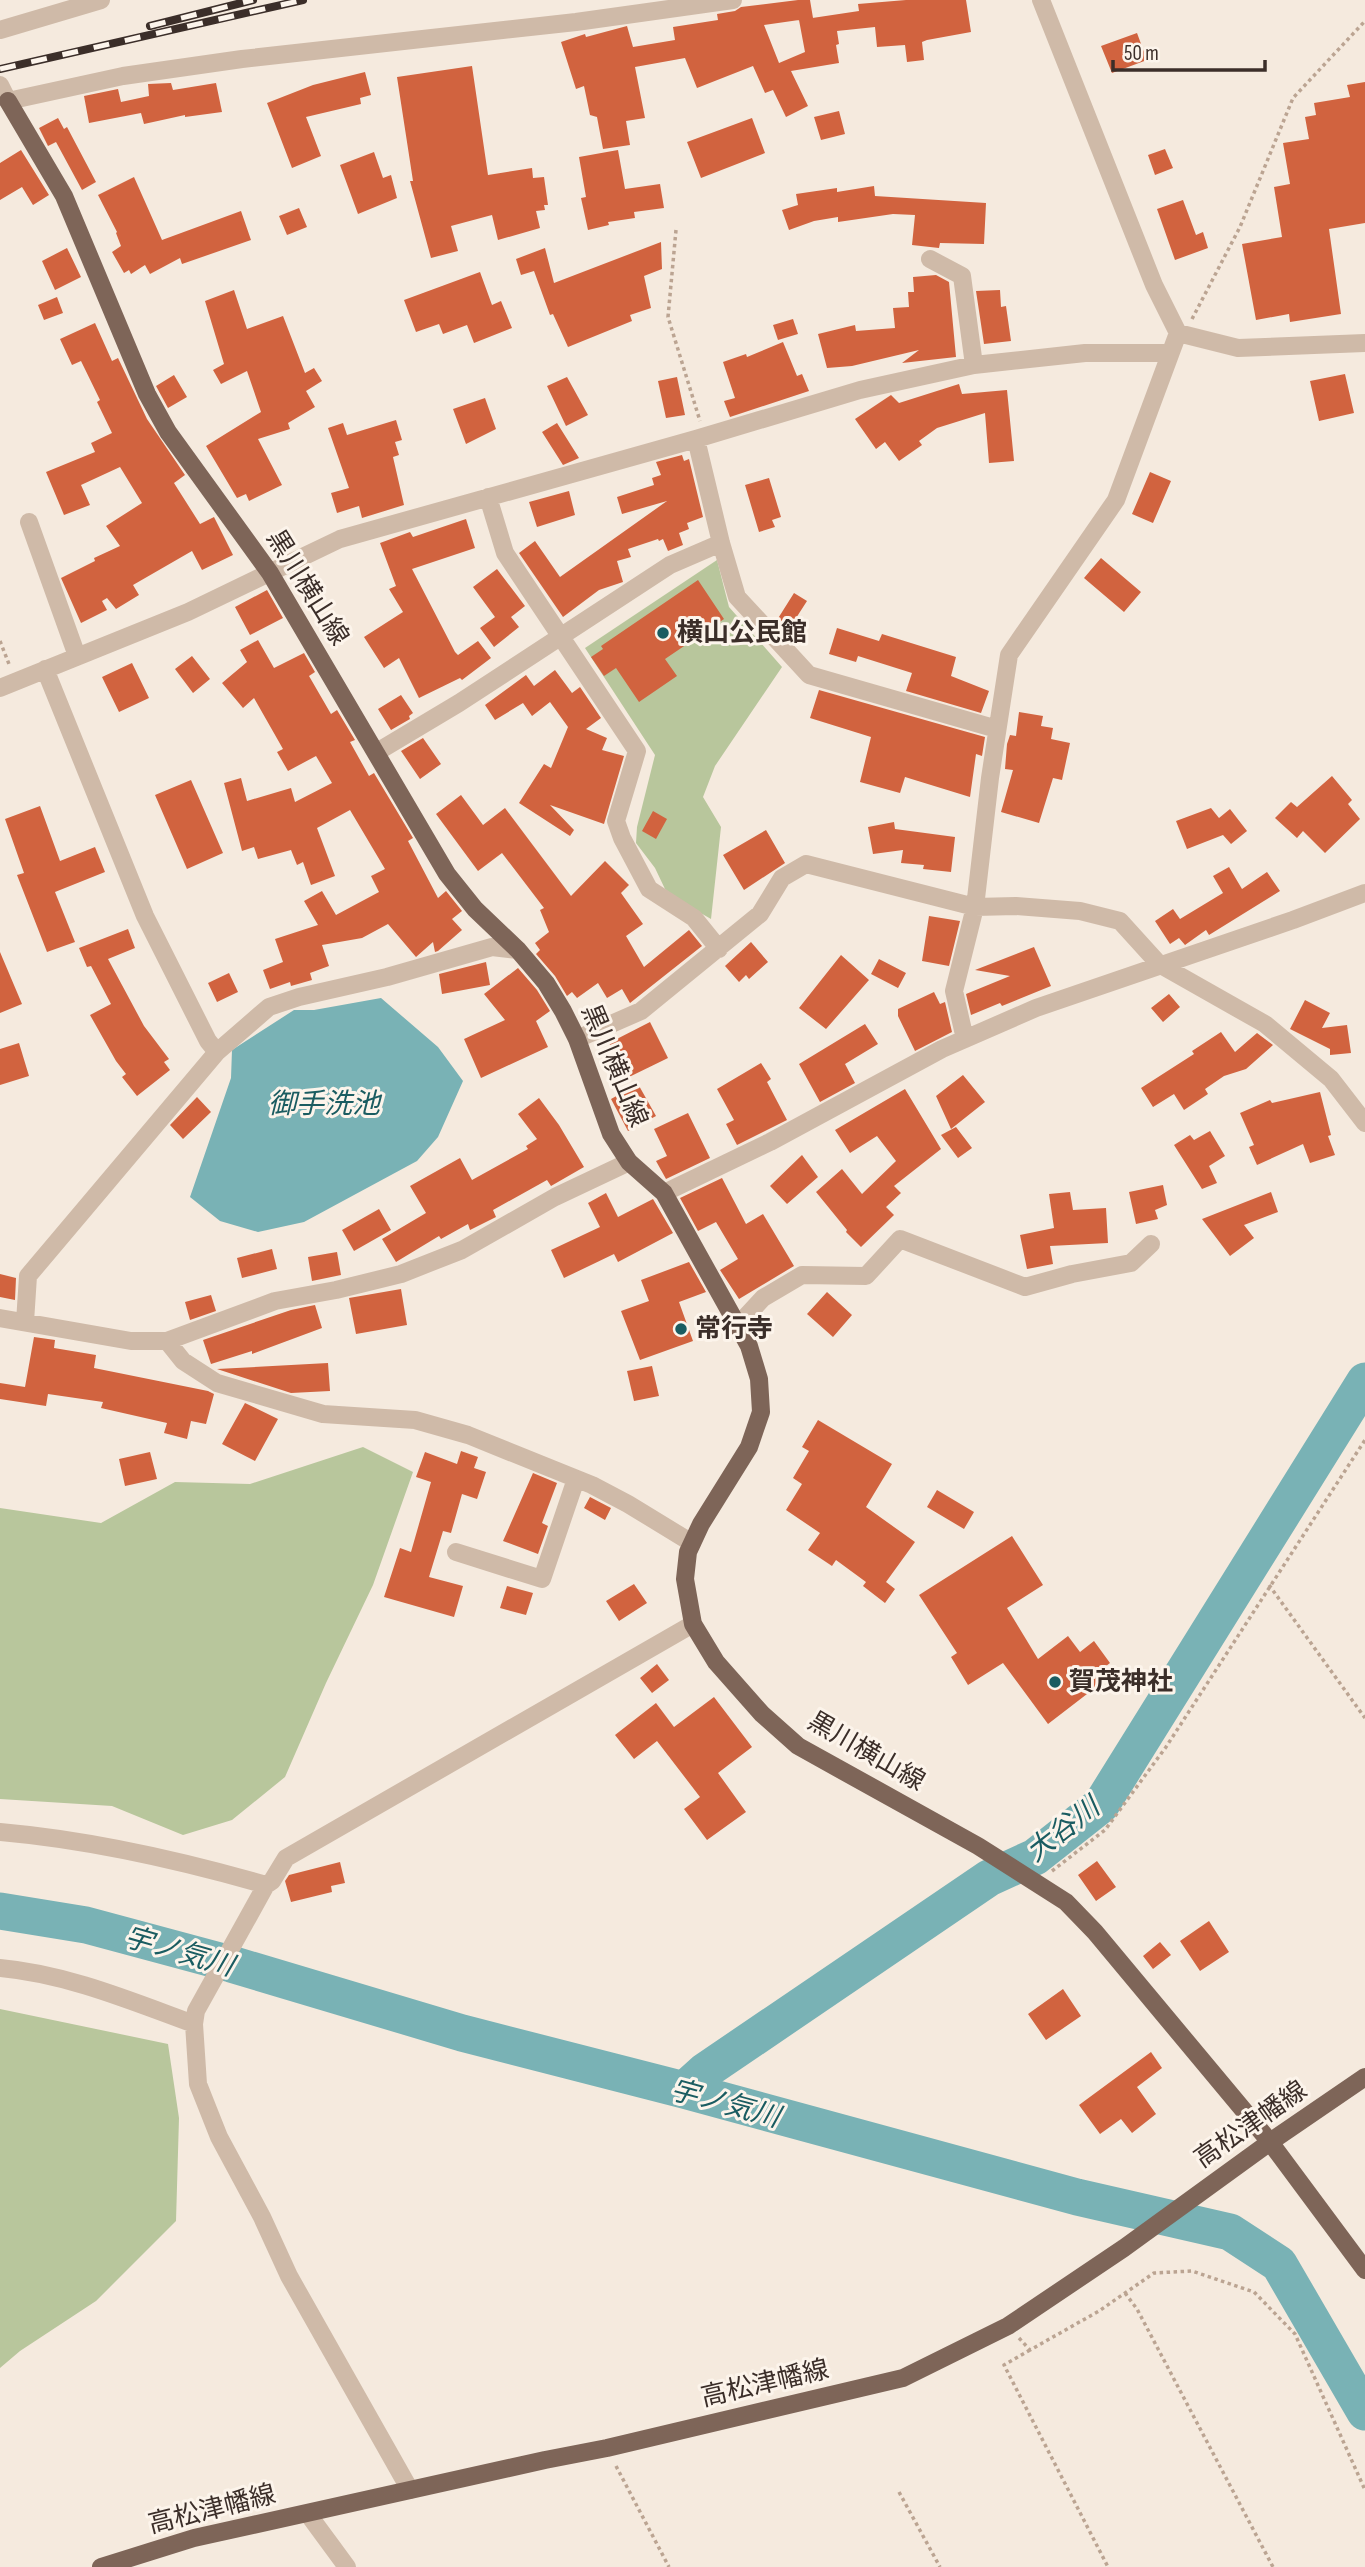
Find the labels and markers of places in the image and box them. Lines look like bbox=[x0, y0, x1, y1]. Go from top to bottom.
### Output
place label: 横山公民館 bbox=[677, 618, 807, 649]
marker: 横山公民館 bbox=[655, 625, 671, 641]
place label: 常行寺 bbox=[695, 1314, 773, 1345]
marker: 常行寺 bbox=[673, 1321, 689, 1337]
place label: 賀茂神社 bbox=[1069, 1667, 1173, 1698]
marker: 賀茂神社 bbox=[1047, 1674, 1063, 1690]

